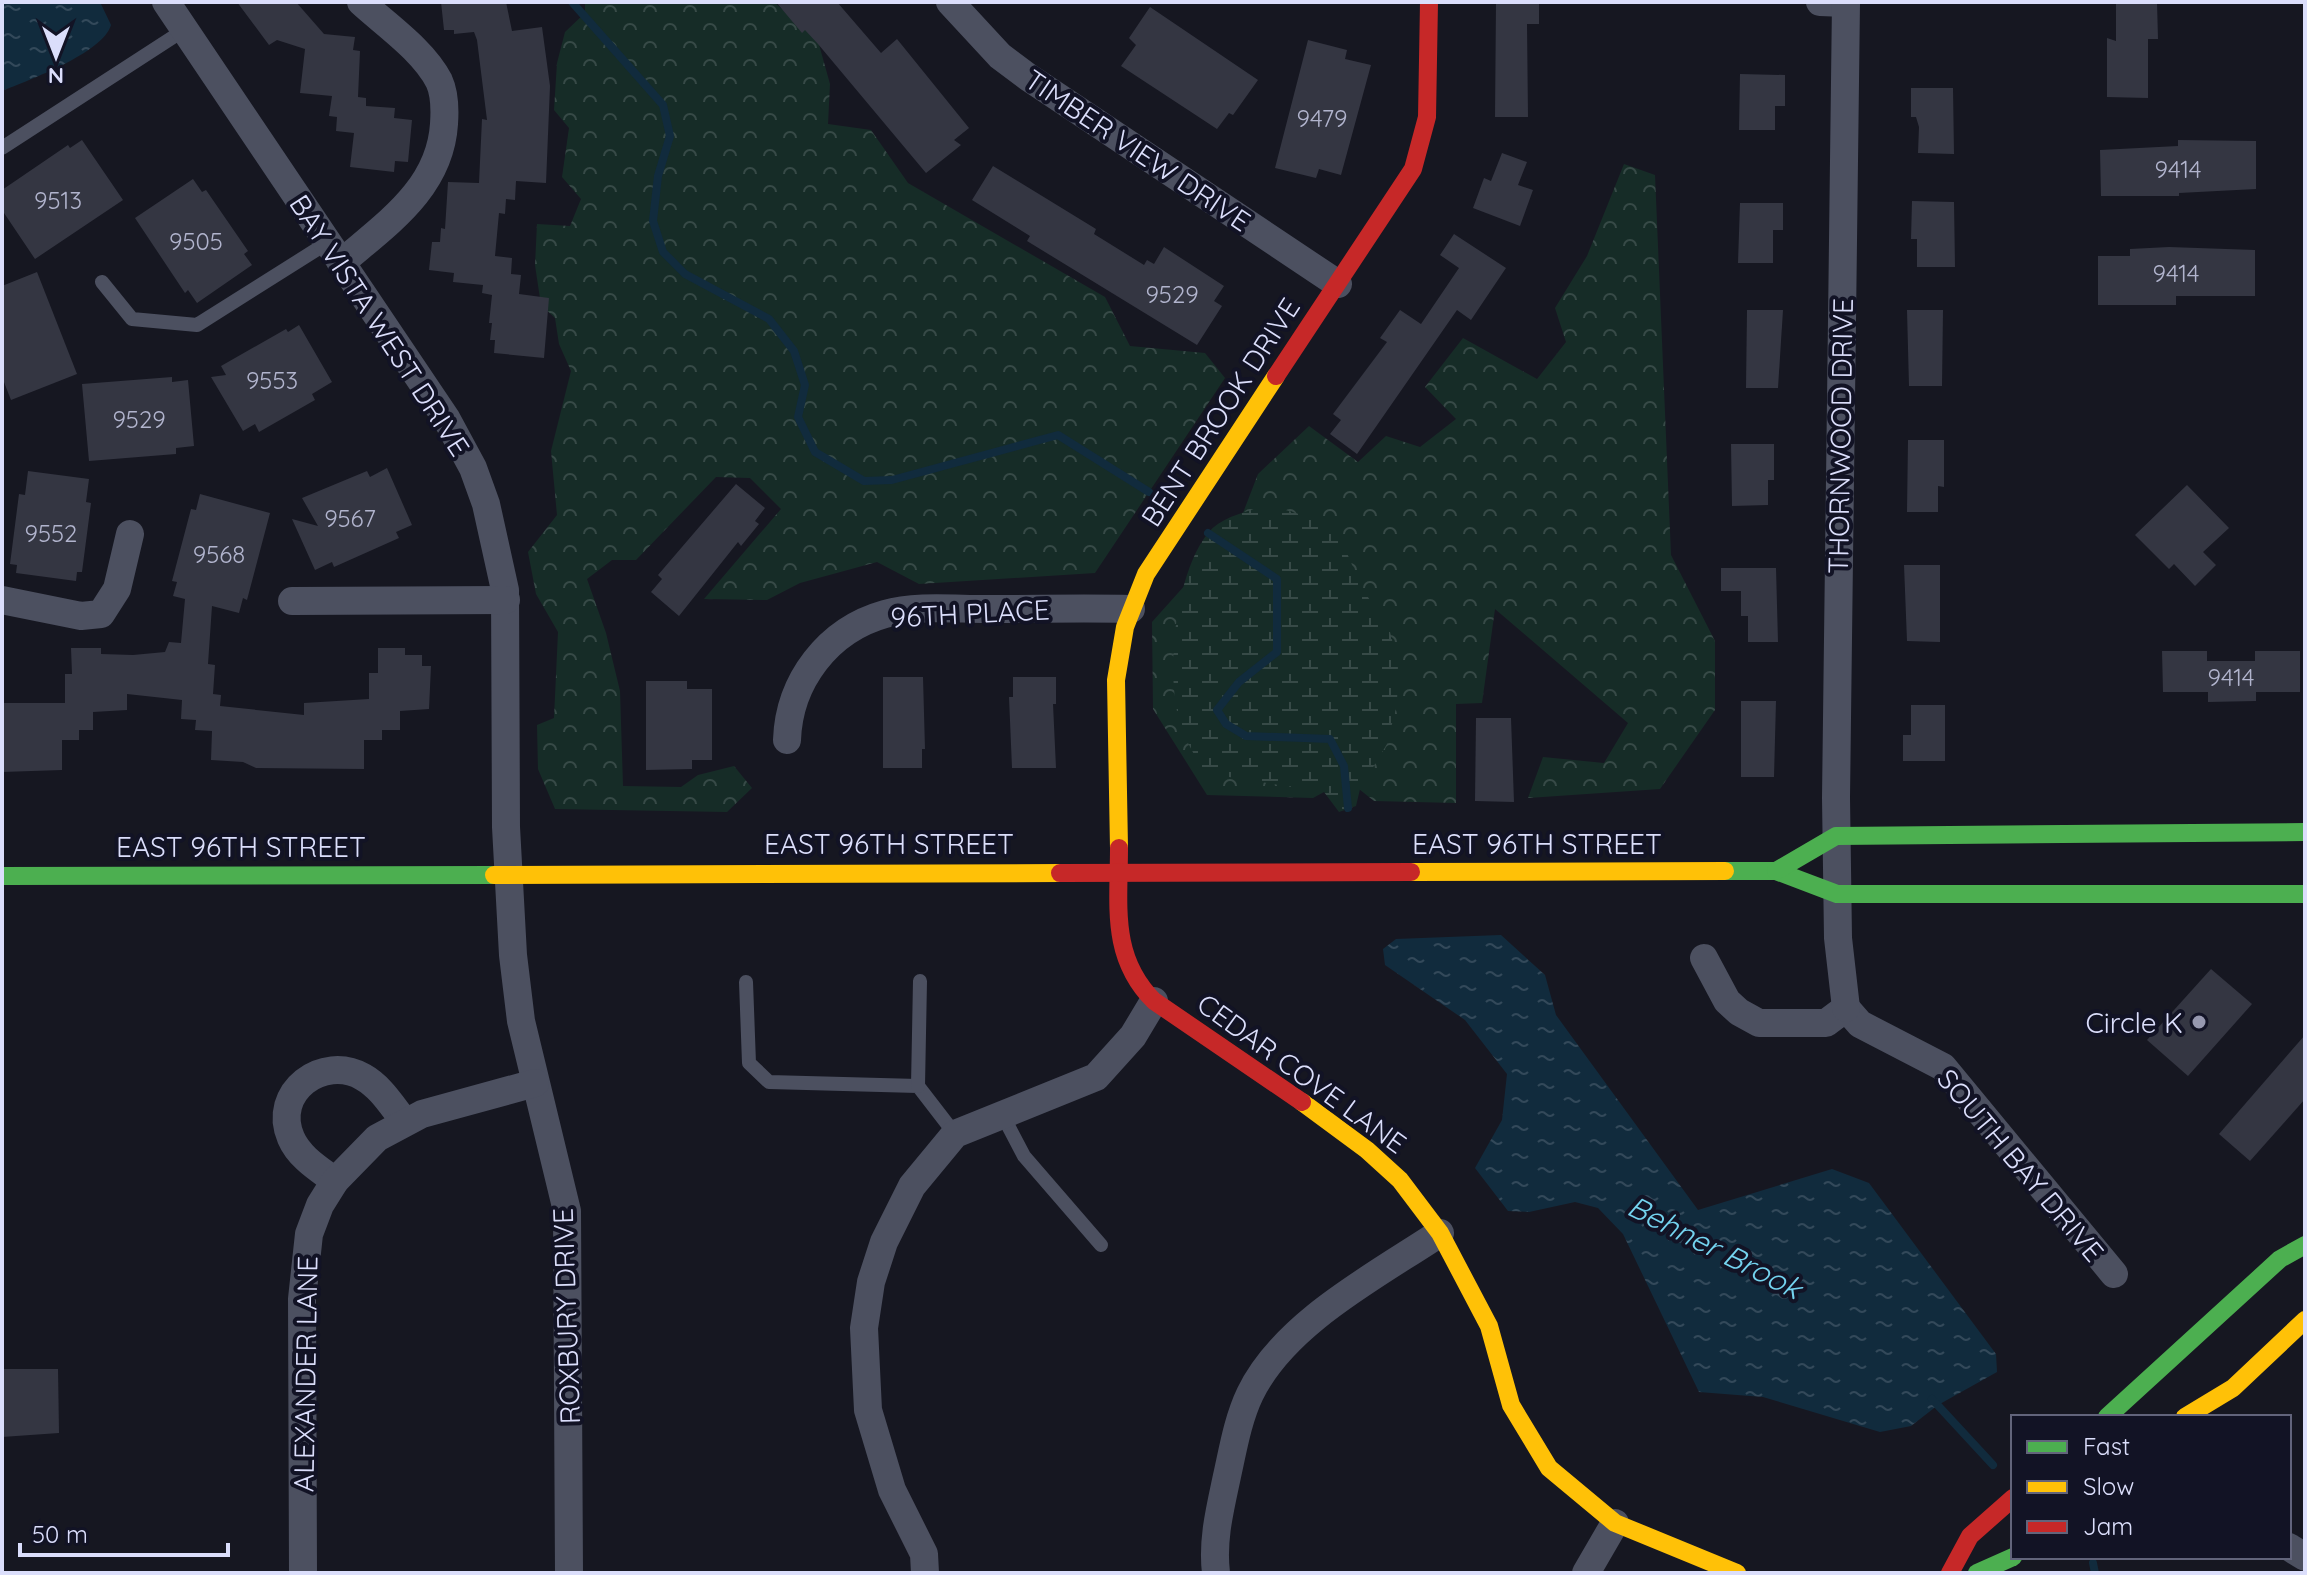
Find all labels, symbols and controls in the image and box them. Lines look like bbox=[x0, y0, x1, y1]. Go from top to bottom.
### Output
north arrow bbox=[16, 16, 96, 96]
text: N bbox=[48, 62, 64, 90]
street label: TIMBER VIEW DRIVE bbox=[1019, 62, 1257, 238]
house number: 9479 bbox=[1296, 103, 1348, 133]
house number: 9414 bbox=[2154, 154, 2202, 184]
house number: 9513 bbox=[34, 185, 82, 215]
street label: BAY VISTA WEST DRIVE bbox=[282, 188, 478, 462]
house number: 9505 bbox=[169, 226, 223, 256]
house number: 9414 bbox=[2152, 258, 2200, 288]
house number: 9529 bbox=[1145, 279, 1199, 309]
street label: BENT BROOK DRIVE bbox=[1133, 291, 1307, 533]
street label: THORNWOOD DRIVE bbox=[1820, 298, 1860, 574]
house number: 9553 bbox=[246, 365, 298, 395]
house number: 9529 bbox=[112, 404, 166, 434]
house number: 9567 bbox=[324, 503, 376, 533]
house number: 9552 bbox=[25, 518, 77, 548]
house number: 9568 bbox=[193, 539, 245, 569]
street label: 96TH PLACE bbox=[890, 591, 1050, 635]
house number: 9414 bbox=[2207, 662, 2255, 692]
street label: EAST 96TH STREET bbox=[764, 826, 1014, 861]
street label: EAST 96TH STREET bbox=[1412, 826, 1662, 861]
street label: EAST 96TH STREET bbox=[116, 829, 366, 864]
street label: CEDAR COVE LANE bbox=[1191, 985, 1413, 1161]
place label: Circle K bbox=[2086, 1005, 2183, 1040]
marker: Circle K bbox=[2190, 1013, 2208, 1031]
street label: SOUTH BAY DRIVE bbox=[1930, 1062, 2112, 1268]
water label: Behner Brook bbox=[1622, 1187, 1811, 1308]
street label: ROXBURY DRIVE bbox=[545, 1207, 587, 1425]
street label: ALEXANDER LANE bbox=[285, 1256, 325, 1492]
legend bbox=[2011, 1415, 2291, 1559]
text: Fast bbox=[2083, 1431, 2130, 1461]
text: Slow bbox=[2083, 1471, 2134, 1501]
scale bar bbox=[20, 1507, 228, 1557]
text: Jam bbox=[2083, 1511, 2133, 1541]
text: 50 m bbox=[32, 1519, 88, 1549]

